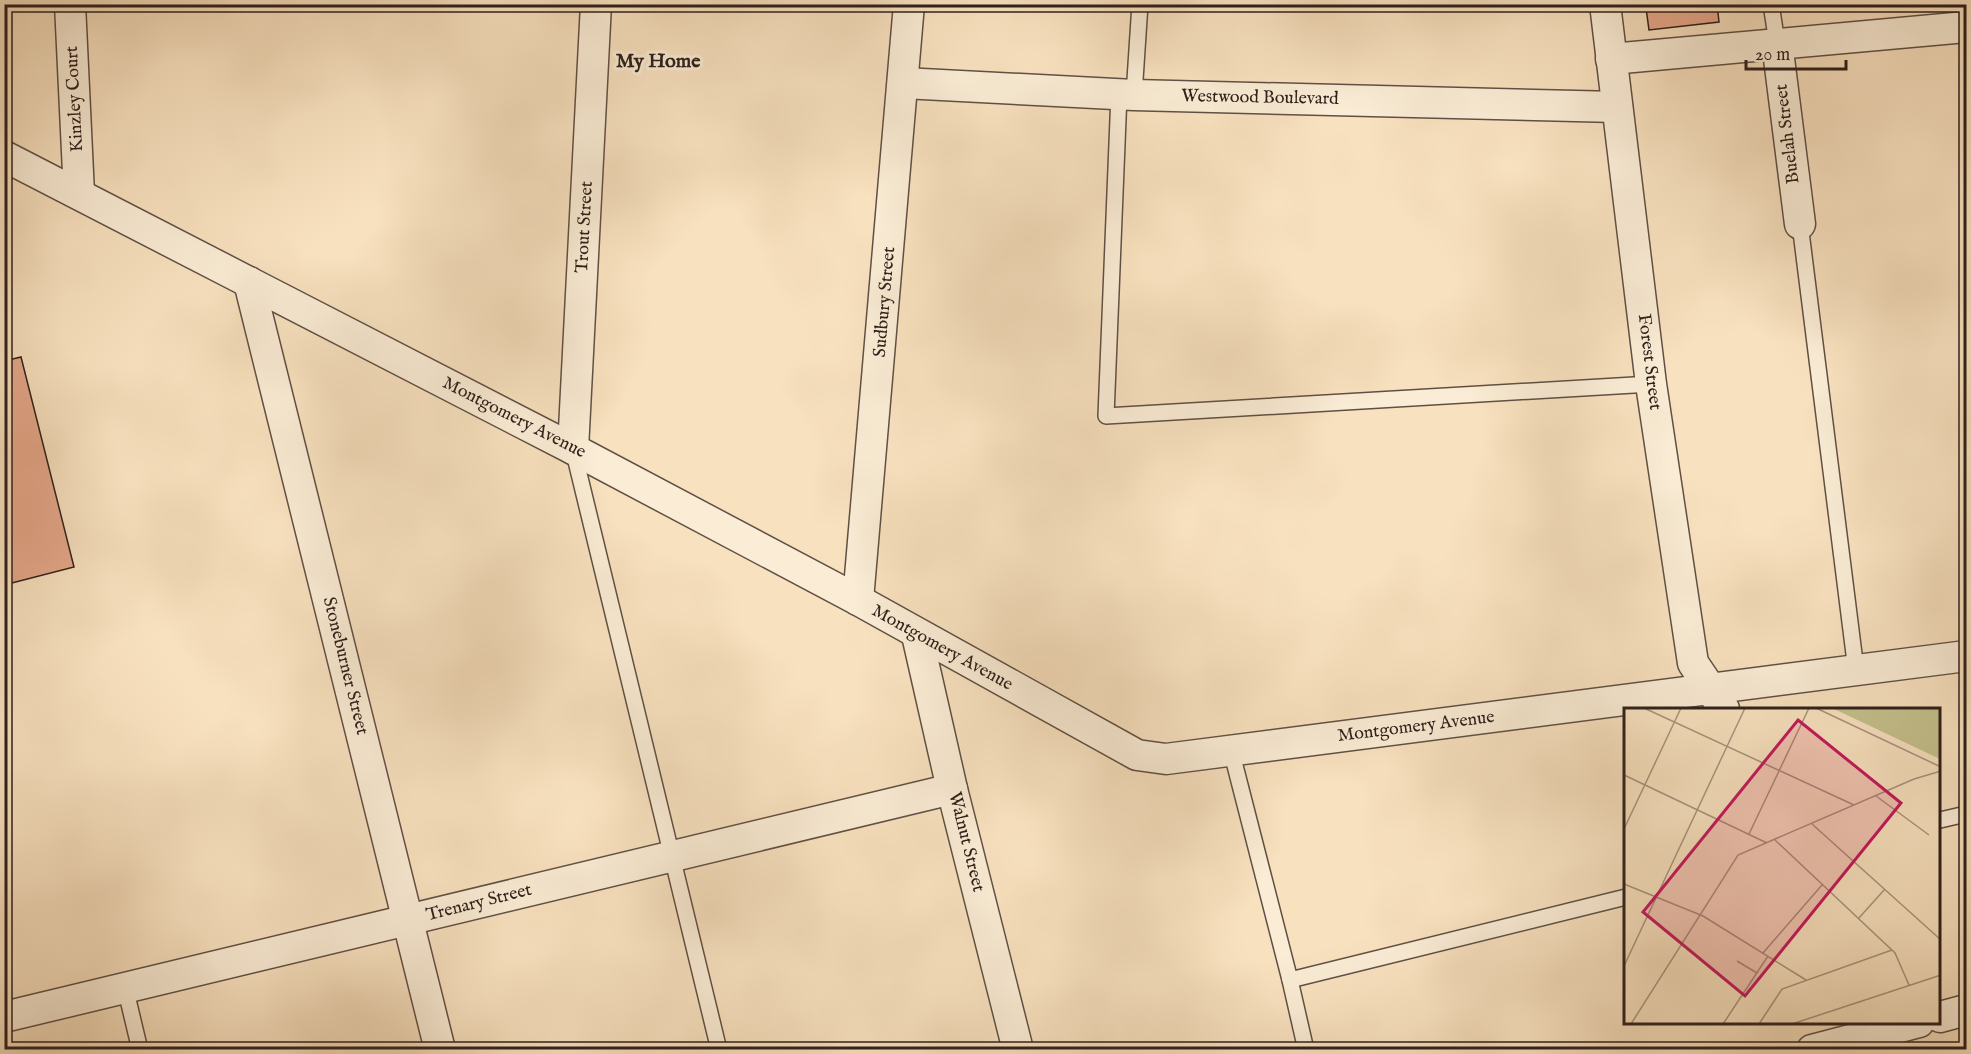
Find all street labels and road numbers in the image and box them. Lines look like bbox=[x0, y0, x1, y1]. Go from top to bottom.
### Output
street label: Kinzley Court bbox=[61, 45, 89, 153]
street label: Buelah Street bbox=[1770, 83, 1806, 185]
street label: Westwood Boulevard bbox=[1181, 85, 1339, 111]
street label: Trout Street bbox=[571, 180, 599, 274]
street label: Sudbury Street bbox=[869, 246, 901, 358]
street label: Forest Street bbox=[1632, 312, 1666, 412]
street label: Montgomery Avenue bbox=[438, 372, 590, 464]
street label: Stoneburner Street bbox=[317, 595, 373, 737]
street label: Montgomery Avenue bbox=[867, 600, 1017, 696]
street label: Montgomery Avenue bbox=[1336, 706, 1496, 748]
street label: Walnut Street bbox=[942, 790, 990, 894]
street label: Trenary Street bbox=[424, 879, 534, 927]

